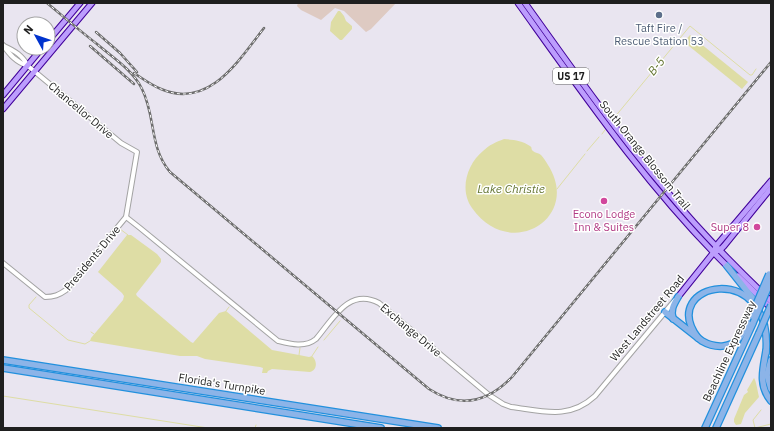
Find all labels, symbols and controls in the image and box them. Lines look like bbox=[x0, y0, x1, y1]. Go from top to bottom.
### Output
marker: Taft Fire / Rescue Station 53 bbox=[654, 10, 664, 20]
north arrow bbox=[16, 16, 56, 56]
place label: Taft Fire / Rescue Station 53 bbox=[614, 21, 704, 48]
text: N bbox=[20, 22, 36, 37]
water label: B-5 bbox=[644, 54, 668, 78]
road number: US 17 bbox=[553, 68, 589, 84]
street label: Chancellor Drive bbox=[45, 79, 117, 141]
street label: South Orange Blossom Trail bbox=[597, 98, 693, 212]
water label: Lake Christie bbox=[477, 181, 545, 196]
marker: Econo Lodge Inn & Suites bbox=[599, 196, 609, 206]
place label: Econo Lodge Inn & Suites bbox=[573, 207, 635, 234]
place label: Super 8 bbox=[711, 220, 749, 234]
marker: Super 8 bbox=[752, 222, 762, 232]
street label: Presidents Drive bbox=[61, 223, 123, 293]
street label: West Landstreet Road bbox=[607, 272, 687, 364]
street label: Beachline Expressway bbox=[699, 298, 759, 404]
street label: Exchange Drive bbox=[378, 300, 444, 360]
street label: Florida's Turnpike bbox=[178, 370, 266, 398]

